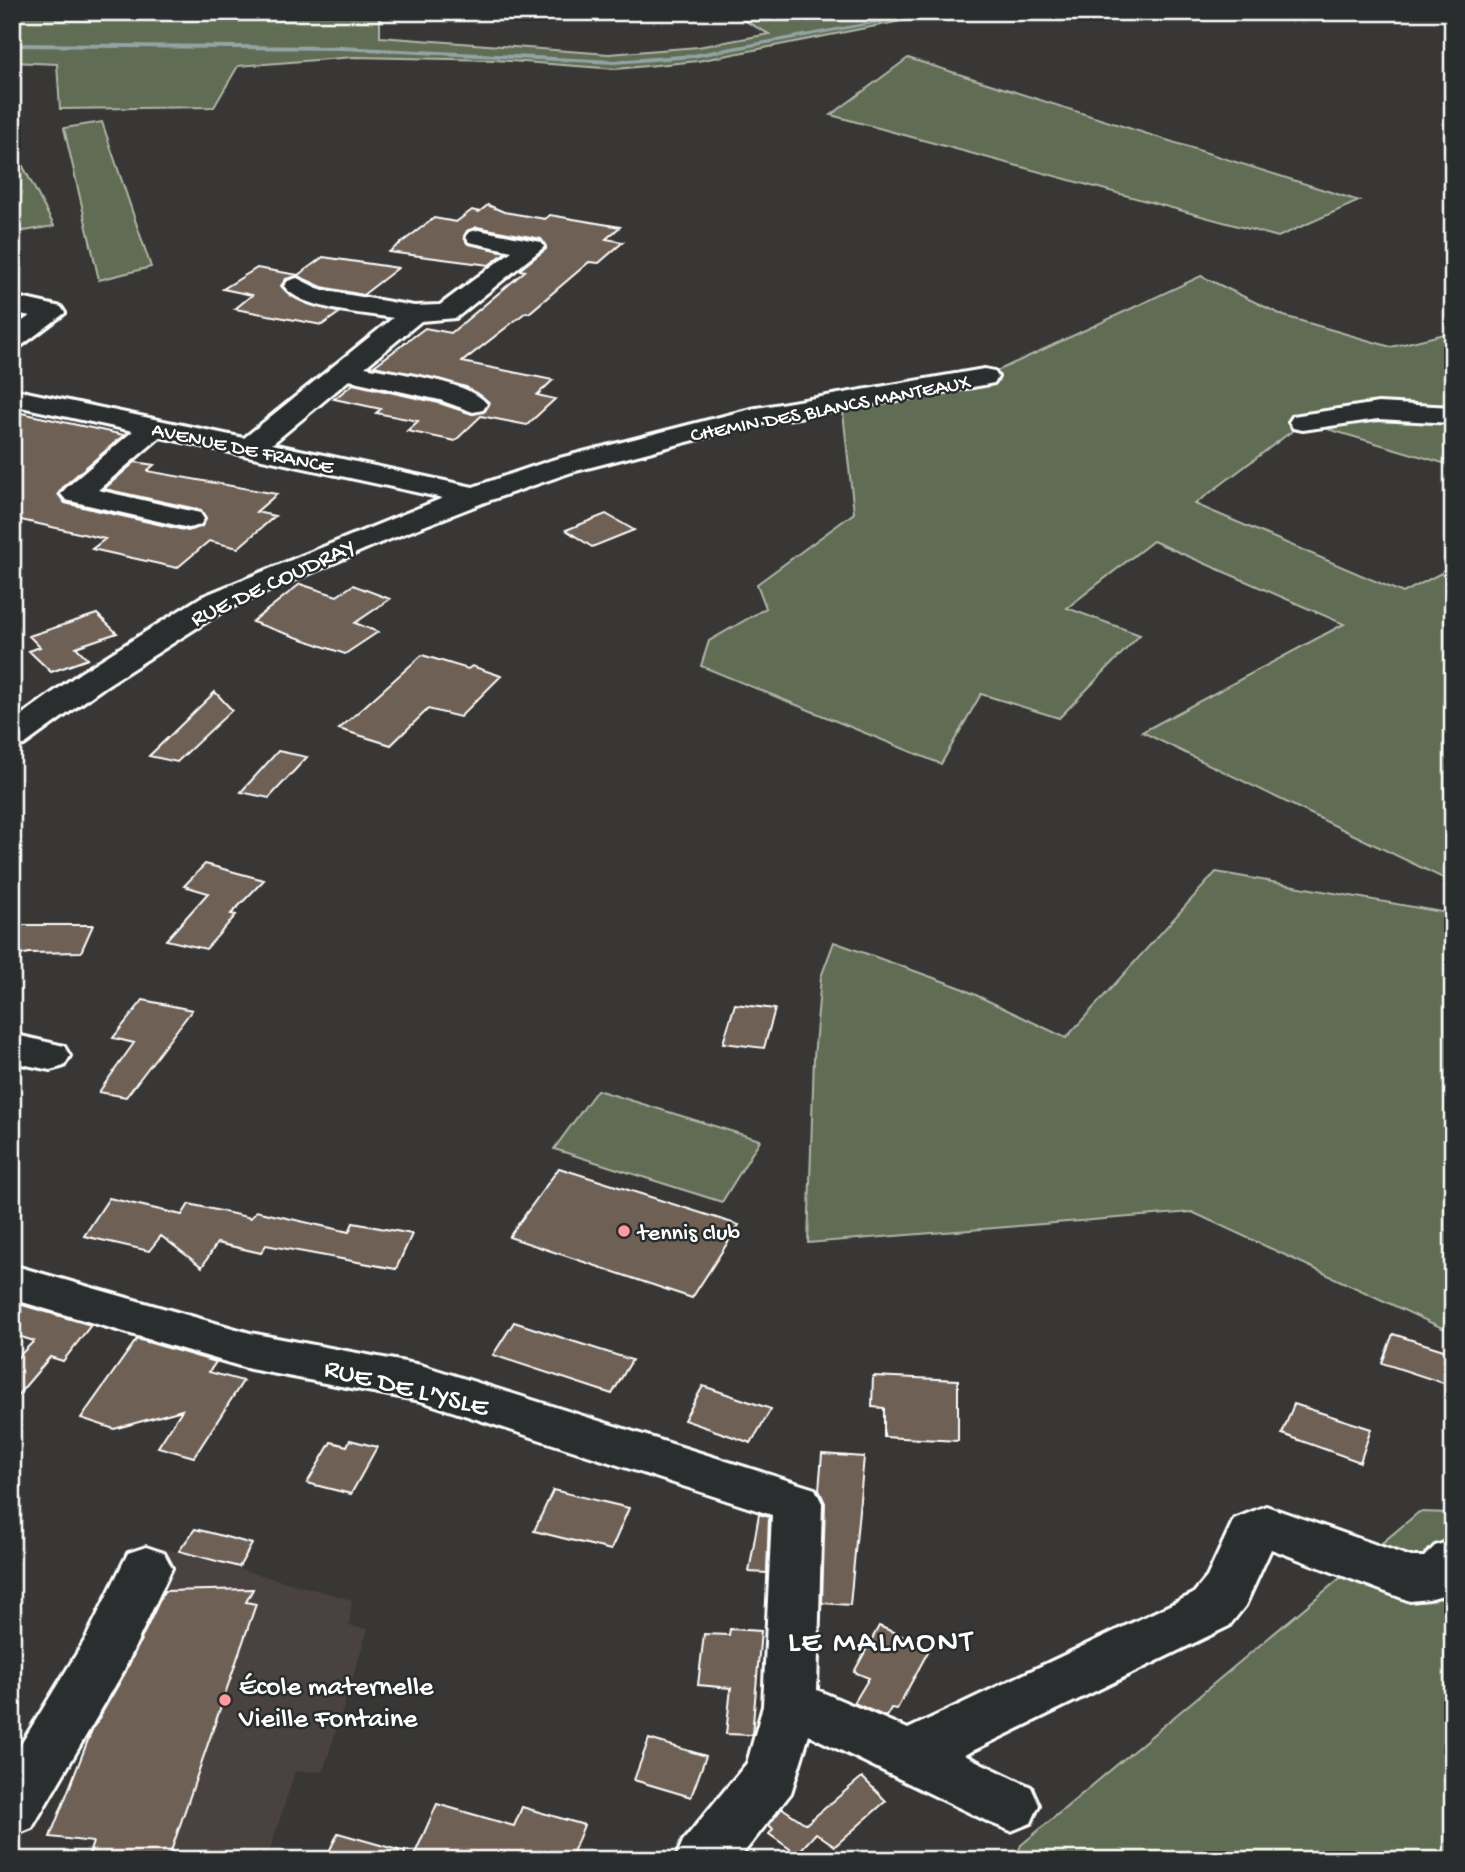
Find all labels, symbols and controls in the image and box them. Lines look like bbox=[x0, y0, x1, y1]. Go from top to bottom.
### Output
street label: CHEMIN DES BLANCS MANTEAUX bbox=[689, 371, 973, 450]
street label: AVENUE DE FRANCE bbox=[149, 419, 336, 482]
street label: RUE DE COUDRAY bbox=[187, 533, 360, 635]
place label: tennis club bbox=[636, 1220, 740, 1249]
marker: tennis club bbox=[616, 1223, 632, 1239]
street label: RUE DE L'YSLE bbox=[320, 1353, 493, 1426]
district label: LE MALMONT bbox=[788, 1625, 974, 1663]
place label: École maternelle Vieille Fontaine bbox=[238, 1672, 434, 1737]
marker: École maternelle Vieille Fontaine bbox=[217, 1692, 233, 1708]

